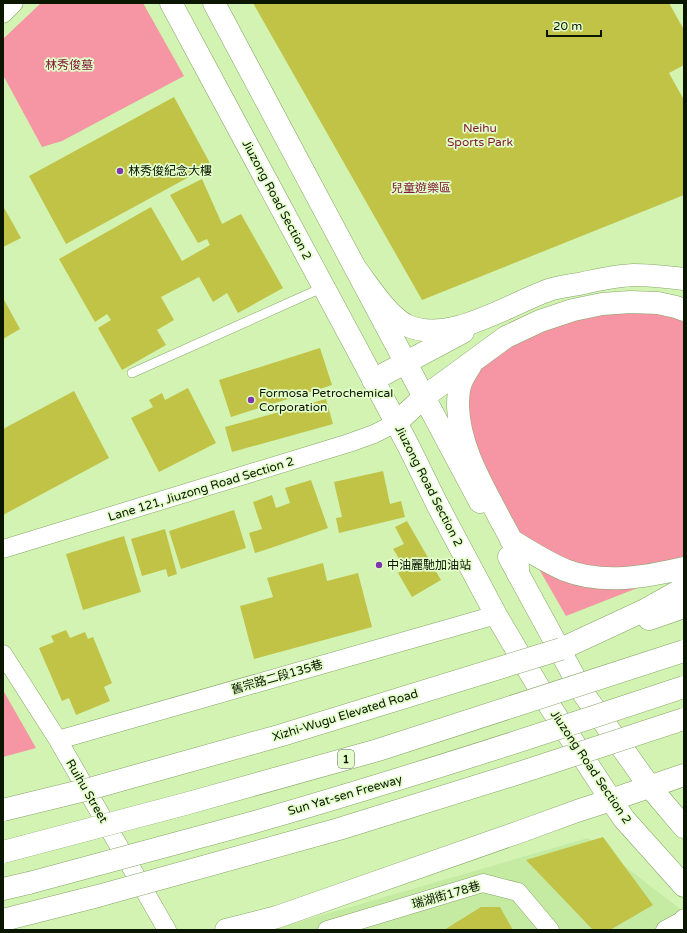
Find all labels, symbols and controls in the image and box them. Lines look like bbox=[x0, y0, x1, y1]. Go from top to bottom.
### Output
scale bar bbox=[547, 12, 601, 38]
text: 20 m bbox=[553, 19, 582, 33]
park label: 林秀俊墓 bbox=[45, 58, 93, 72]
park label: Neihu Sports Park bbox=[447, 121, 513, 149]
street label: Jiuzong Road Section 2 bbox=[239, 138, 315, 262]
place label: 林秀俊紀念大樓 bbox=[128, 164, 212, 178]
marker: 林秀俊紀念大樓 bbox=[115, 166, 125, 176]
park label: 兒童遊樂區 bbox=[391, 181, 451, 195]
place label: Formosa Petrochemical Corporation bbox=[259, 386, 393, 414]
marker: Formosa Petrochemical Corporation bbox=[246, 395, 256, 405]
street label: Jiuzong Road Section 2 bbox=[392, 423, 466, 549]
street label: Lane 121, Jiuzong Road Section 2 bbox=[106, 454, 296, 524]
place label: 中油麗馳加油站 bbox=[387, 558, 471, 572]
marker: 中油麗馳加油站 bbox=[374, 560, 384, 570]
street label: 舊宗路二段135巷 bbox=[230, 657, 324, 697]
street label: Xizhi-Wugu Elevated Road bbox=[270, 686, 420, 744]
street label: Jiuzong Road Section 2 bbox=[548, 708, 634, 826]
road number: 1 bbox=[338, 750, 354, 768]
street label: Ruihu Street bbox=[63, 757, 111, 826]
street label: Sun Yat-sen Freeway bbox=[286, 772, 404, 818]
street label: 瑞湖街178巷 bbox=[410, 879, 482, 911]

